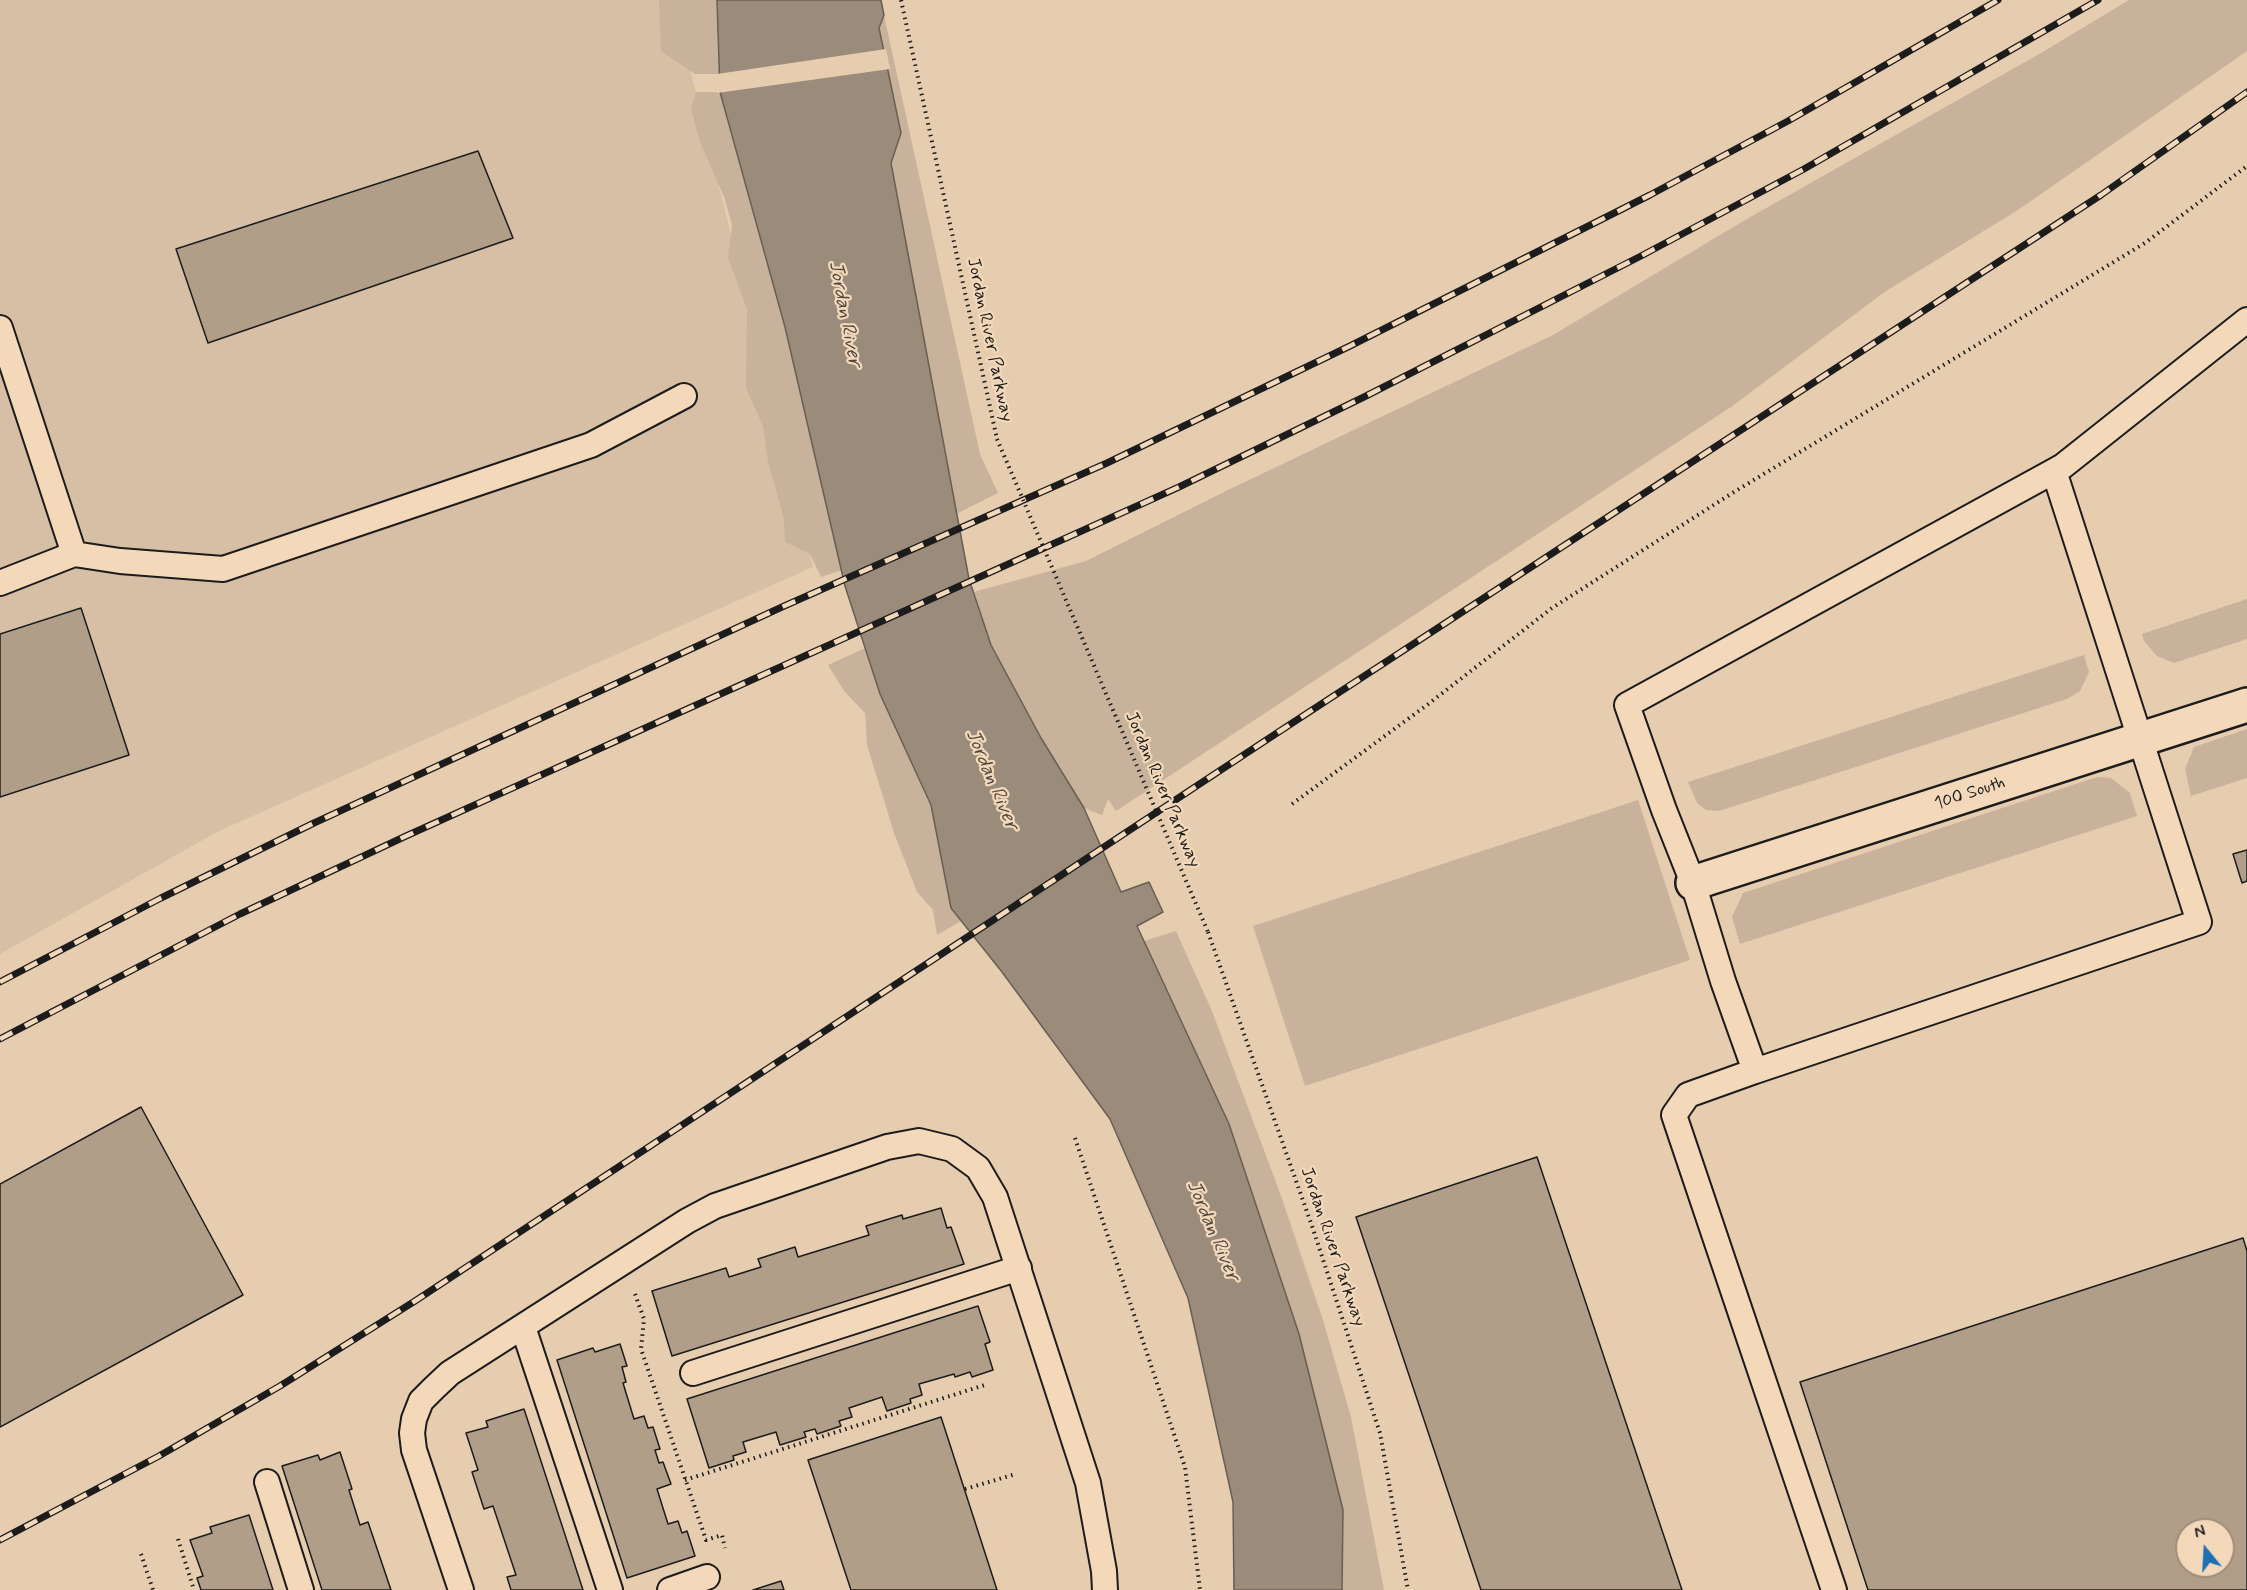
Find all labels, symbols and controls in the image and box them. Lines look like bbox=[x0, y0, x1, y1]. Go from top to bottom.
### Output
street label: Jordan River Parkway bbox=[961, 256, 1017, 424]
water label: Jordan River bbox=[822, 259, 866, 369]
street label: Jordan River Parkway bbox=[1119, 709, 1205, 871]
water label: Jordan River bbox=[959, 726, 1023, 834]
street label: 100 South bbox=[1932, 772, 2008, 816]
street label: Jordan River Parkway bbox=[1295, 1164, 1369, 1330]
water label: Jordan River bbox=[1180, 1177, 1244, 1285]
north arrow bbox=[2175, 1518, 2235, 1578]
text: N bbox=[2192, 1521, 2208, 1544]

